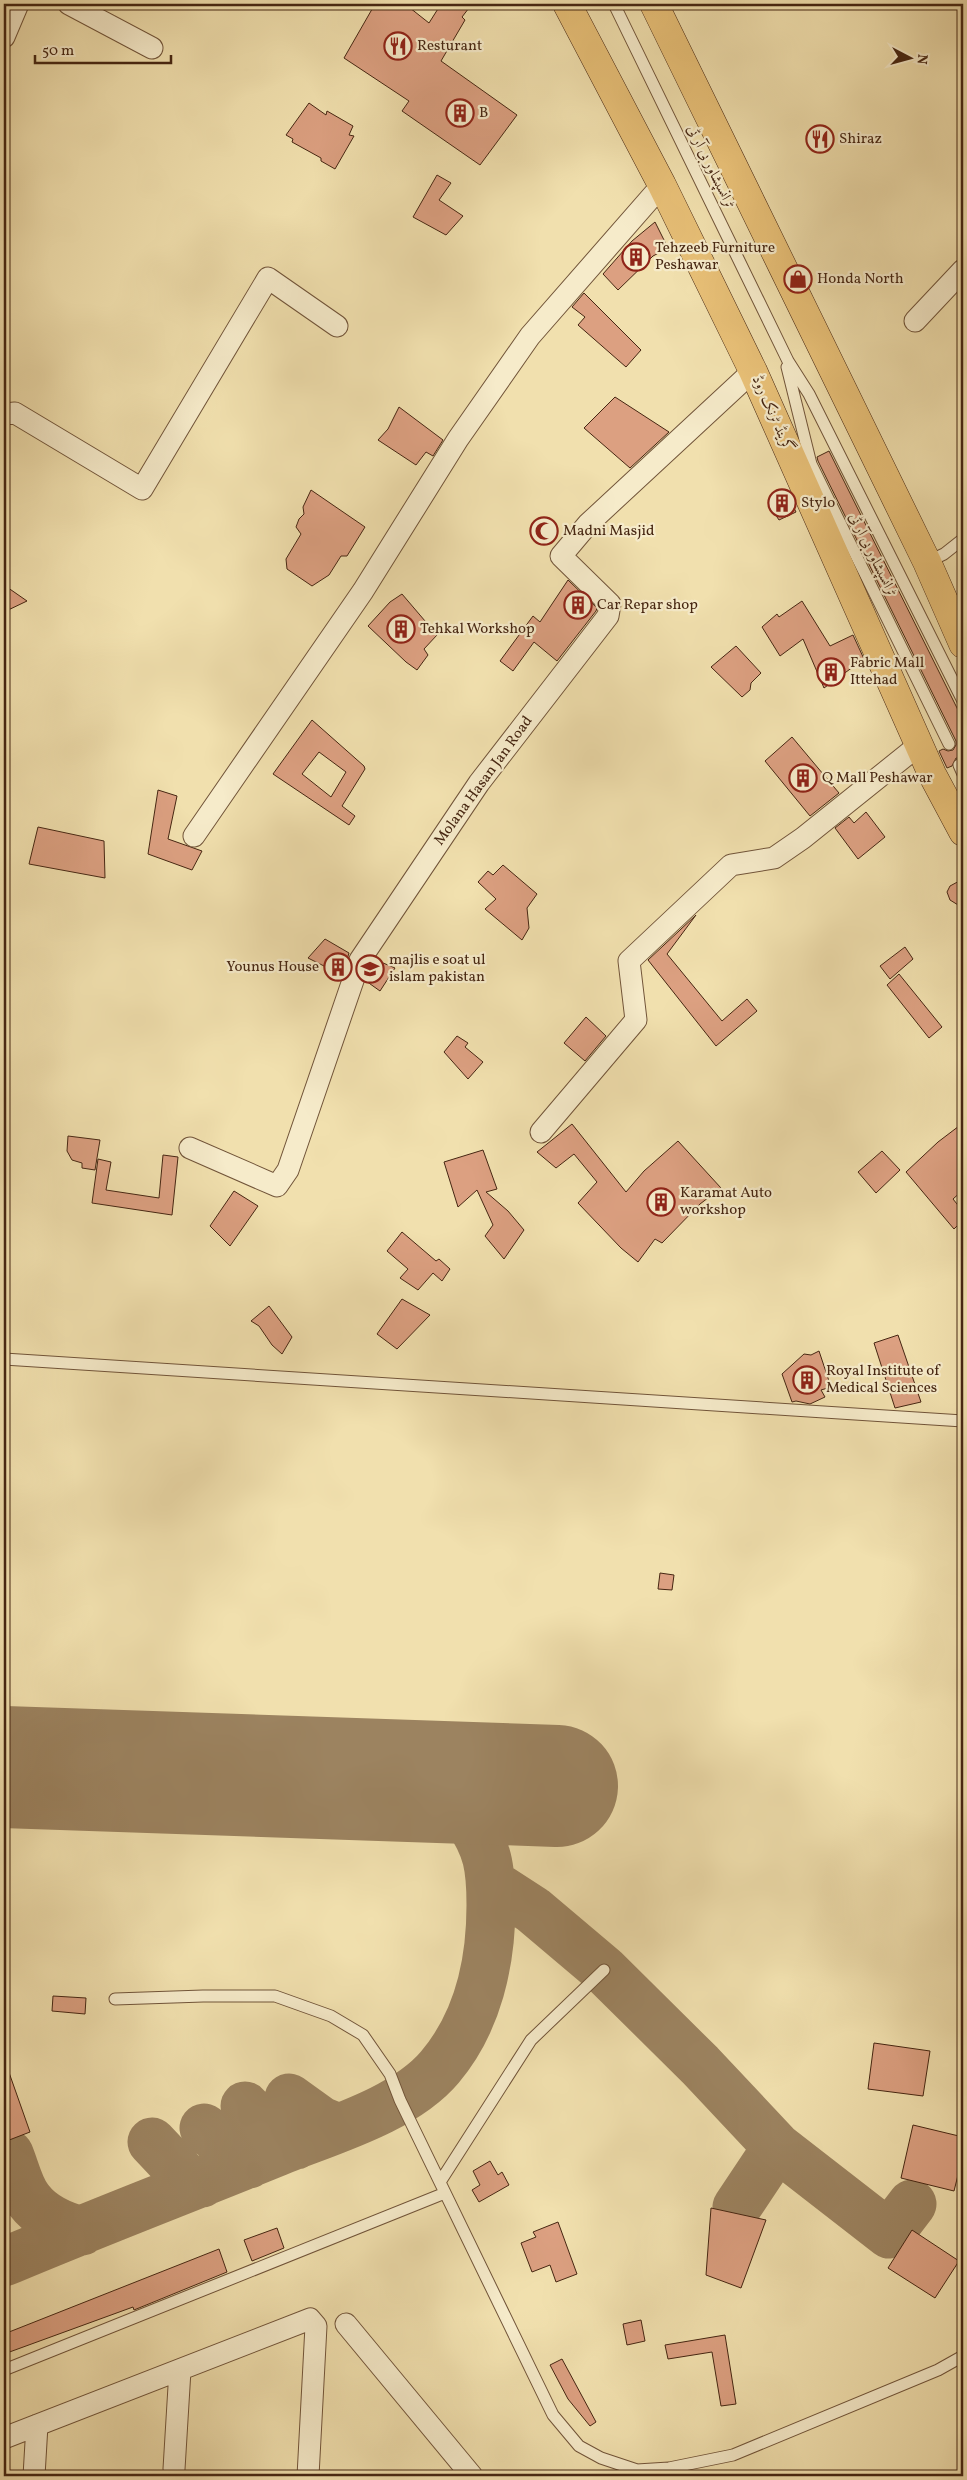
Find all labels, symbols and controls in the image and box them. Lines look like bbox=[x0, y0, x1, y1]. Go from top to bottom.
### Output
restaurant icon: Resturant bbox=[383, 31, 413, 61]
scale bar bbox=[35, 32, 171, 64]
north arrow bbox=[884, 32, 934, 82]
place label: Resturant bbox=[417, 36, 482, 57]
text: 50 m bbox=[42, 41, 74, 62]
text: N bbox=[911, 53, 931, 65]
building icon: B bbox=[445, 98, 475, 128]
place label: B bbox=[479, 103, 488, 124]
street label: ٹرانسپشاور بی آر ٹی bbox=[681, 121, 739, 213]
restaurant icon: Shiraz bbox=[805, 124, 835, 154]
place label: Shiraz bbox=[839, 129, 882, 150]
place label: Tehzeeb Furniture Peshawar bbox=[655, 238, 775, 276]
building icon: Tehzeeb Furniture Peshawar bbox=[621, 242, 651, 272]
shop icon: Honda North bbox=[783, 264, 813, 294]
place label: Honda North bbox=[817, 269, 904, 290]
street label: گرینڈ ٹرنک روڈ bbox=[746, 372, 799, 456]
building icon: Stylo bbox=[767, 488, 797, 518]
place label: Stylo bbox=[801, 493, 835, 514]
street label: ٹرانسپشاور بی آر ٹی bbox=[843, 509, 901, 601]
mosque icon: Madni Masjid bbox=[529, 516, 559, 546]
place label: Madni Masjid bbox=[563, 521, 654, 542]
building icon: Car Repar shop bbox=[563, 590, 593, 620]
place label: Car Repar shop bbox=[597, 595, 698, 616]
building icon: Tehkal Workshop bbox=[386, 614, 416, 644]
place label: Tehkal Workshop bbox=[420, 619, 535, 640]
place label: Fabric Mall Ittehad bbox=[850, 653, 924, 691]
building icon: Fabric Mall Ittehad bbox=[816, 657, 846, 687]
street label: Molana Hasan Jan Road bbox=[430, 712, 538, 850]
building icon: Q Mall Peshawar bbox=[788, 763, 818, 793]
place label: Q Mall Peshawar bbox=[822, 768, 933, 789]
place label: majlis e soat ul islam pakistan bbox=[389, 950, 485, 988]
building icon: Younus House bbox=[323, 952, 353, 982]
school or university icon: majlis e soat ul islam pakistan bbox=[355, 954, 385, 984]
place label: Younus House bbox=[226, 957, 319, 978]
place label: Karamat Auto workshop bbox=[680, 1183, 772, 1221]
building icon: Karamat Auto workshop bbox=[646, 1187, 676, 1217]
place label: Royal Institute of Medical Sciences bbox=[826, 1361, 941, 1399]
building icon: Royal Institute of Medical Sciences bbox=[792, 1365, 822, 1395]

